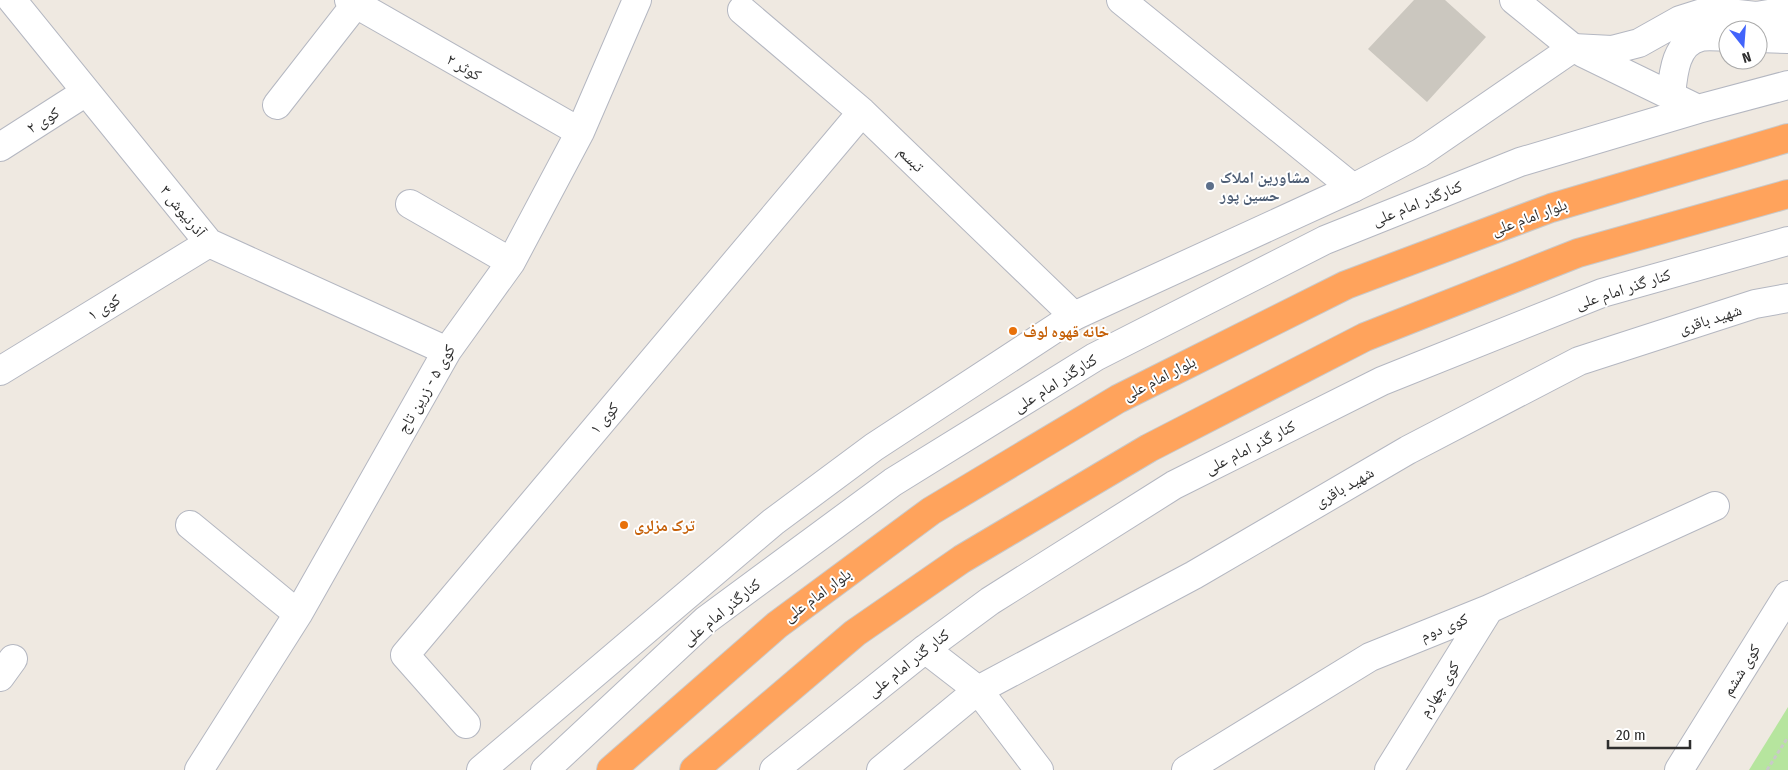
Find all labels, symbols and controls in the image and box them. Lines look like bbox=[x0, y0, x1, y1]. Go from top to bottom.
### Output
north arrow bbox=[1718, 20, 1768, 70]
text: N bbox=[1740, 48, 1753, 66]
street label: کوثر ۲ bbox=[443, 50, 485, 85]
street label: کوی ۲ bbox=[23, 102, 64, 138]
street label: تبسم bbox=[893, 142, 928, 177]
place label: مشاورین املاک حسین پور bbox=[1219, 168, 1310, 205]
street label: کنارگذر امام علی bbox=[1369, 176, 1465, 231]
marker: مشاورین املاک حسین پور bbox=[1204, 180, 1216, 192]
street label: آذرنیوش ۳ bbox=[156, 181, 210, 242]
street label: بلوار امام علی bbox=[1489, 195, 1570, 240]
street label: کنار گذر امام علی bbox=[1573, 265, 1674, 314]
street label: کوی ۱ bbox=[84, 289, 125, 325]
street label: شهید باقری bbox=[1676, 300, 1744, 339]
place label: خانه قهوه لوف bbox=[1023, 322, 1109, 341]
marker: خانه قهوه لوف bbox=[1007, 325, 1019, 337]
street label: کوی ۵ - زرین تاج bbox=[393, 341, 460, 437]
street label: کنارگذر امام علی bbox=[1009, 349, 1101, 417]
street label: بلوار امام علی bbox=[1119, 352, 1199, 405]
street label: کوی ۱ bbox=[585, 398, 624, 438]
street label: کنار گذر امام علی bbox=[1201, 416, 1299, 479]
street label: شهید باقری bbox=[1311, 462, 1378, 512]
place label: ترک مزلری bbox=[634, 516, 696, 535]
marker: ترک مزلری bbox=[618, 519, 630, 531]
street label: بلوار امام علی bbox=[779, 564, 855, 627]
street label: کنارگذر امام علی bbox=[678, 574, 765, 650]
street label: کوی دوم bbox=[1417, 609, 1471, 646]
street label: کنار گذر امام علی bbox=[863, 625, 954, 702]
street label: کوی ششم bbox=[1718, 640, 1765, 700]
street label: کوی چهارم bbox=[1414, 657, 1465, 721]
scale bar bbox=[1608, 718, 1690, 750]
text: 20 m bbox=[1616, 726, 1646, 744]

